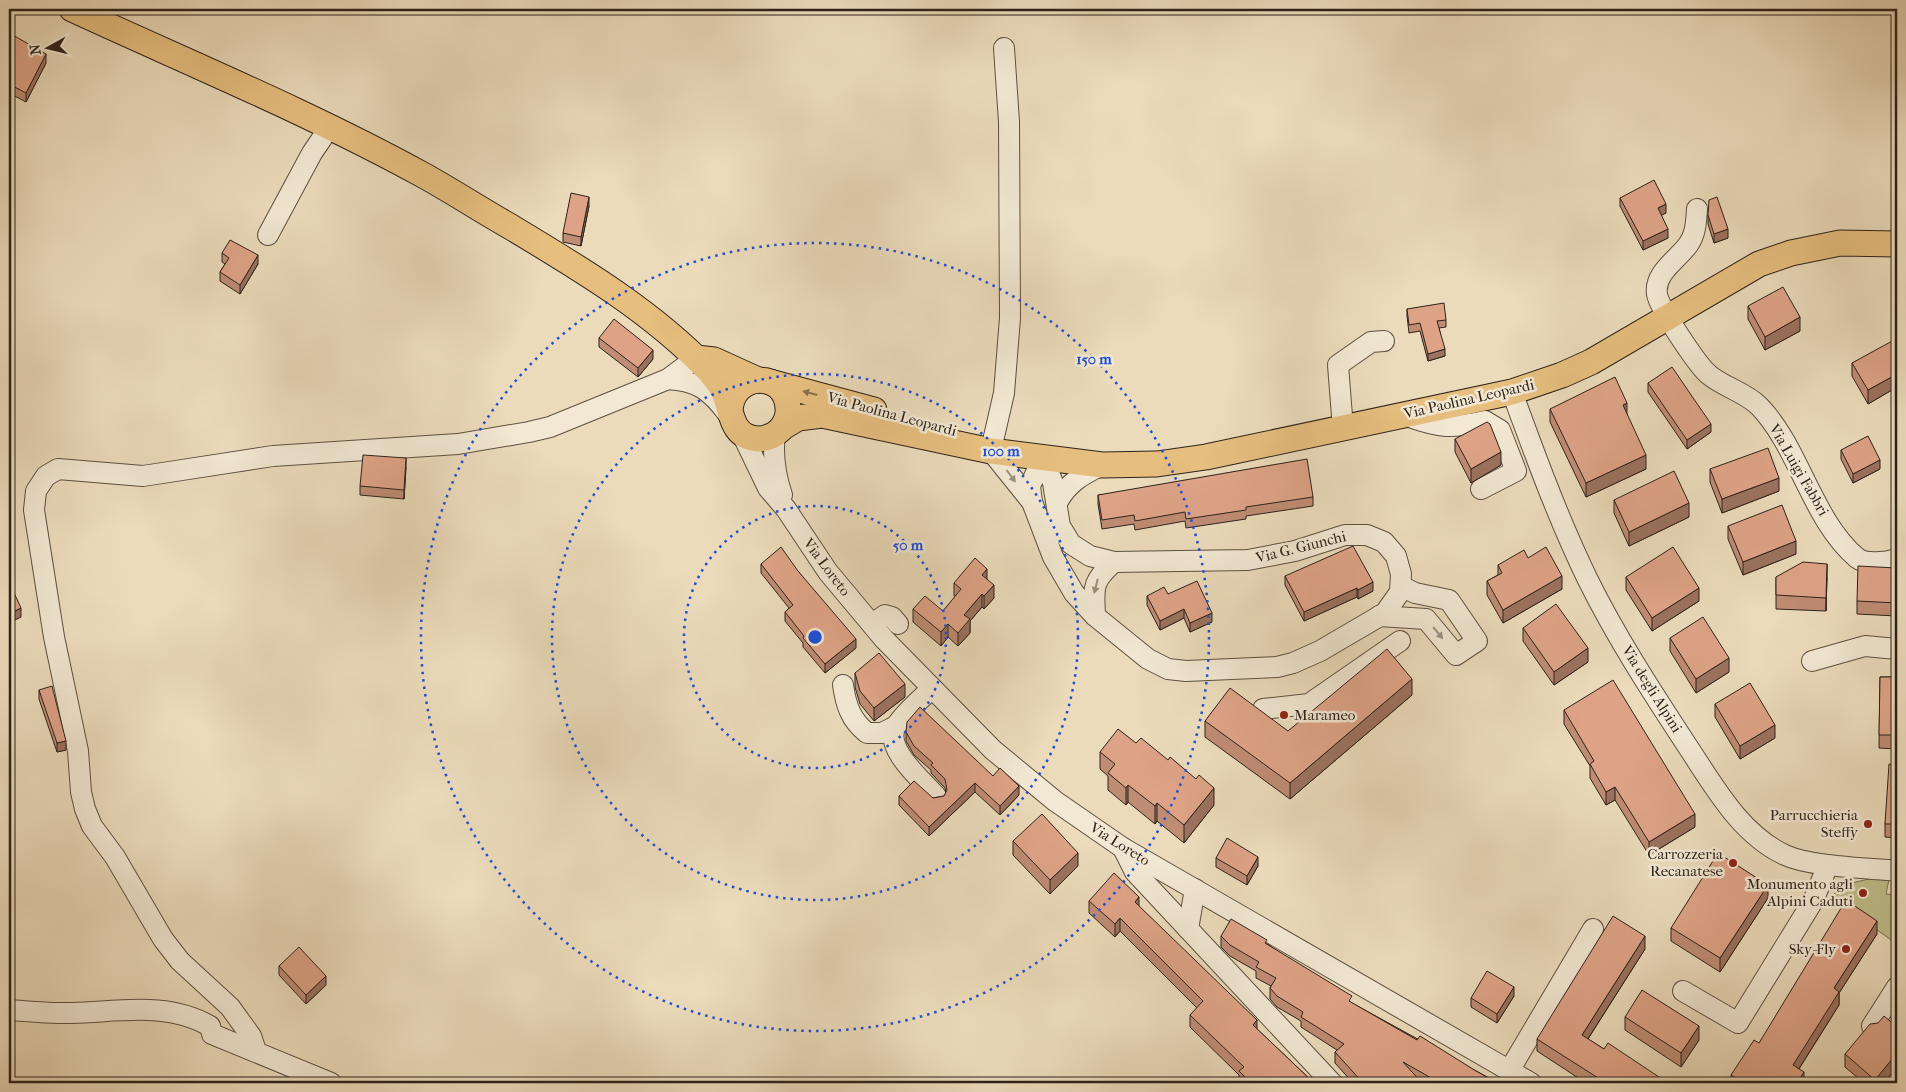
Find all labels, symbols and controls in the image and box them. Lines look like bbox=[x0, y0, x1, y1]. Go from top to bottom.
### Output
north arrow bbox=[22, 22, 72, 72]
text: N bbox=[26, 43, 45, 56]
text: 150 m bbox=[1076, 350, 1112, 368]
street label: Via Paolina Leopardi bbox=[1401, 375, 1536, 423]
one-way arrow bbox=[803, 388, 818, 396]
street label: Via Paolina Leopardi bbox=[824, 388, 959, 440]
street label: Via Luigi Fabbri bbox=[1765, 420, 1833, 520]
text: 100 m bbox=[982, 442, 1020, 460]
one-way arrow bbox=[1006, 469, 1017, 482]
street label: Via G. Giunchi bbox=[1253, 527, 1349, 567]
street label: Via Loreto bbox=[799, 534, 855, 600]
text: 50 m bbox=[893, 536, 924, 554]
one-way arrow bbox=[1092, 578, 1100, 593]
one-way arrow bbox=[1432, 627, 1444, 639]
centre of rings bbox=[806, 628, 824, 646]
street label: Via degli Alpini bbox=[1618, 641, 1686, 736]
place label: Marameo bbox=[1294, 706, 1356, 724]
marker: Marameo bbox=[1278, 709, 1290, 721]
place label: Parrucchieria Steffy bbox=[1770, 806, 1859, 841]
street label: Via Loreto bbox=[1086, 818, 1154, 870]
marker: Parrucchieria Steffy bbox=[1862, 818, 1874, 830]
place label: Carrozzeria Recanatese bbox=[1647, 845, 1724, 880]
marker: Carrozzeria Recanatese bbox=[1727, 857, 1739, 869]
place label: Monumento agli Alpini Caduti bbox=[1747, 875, 1854, 910]
marker: Monumento agli Alpini Caduti bbox=[1857, 887, 1869, 899]
place label: Sky-Fly bbox=[1789, 940, 1837, 958]
marker: Sky-Fly bbox=[1840, 943, 1852, 955]

